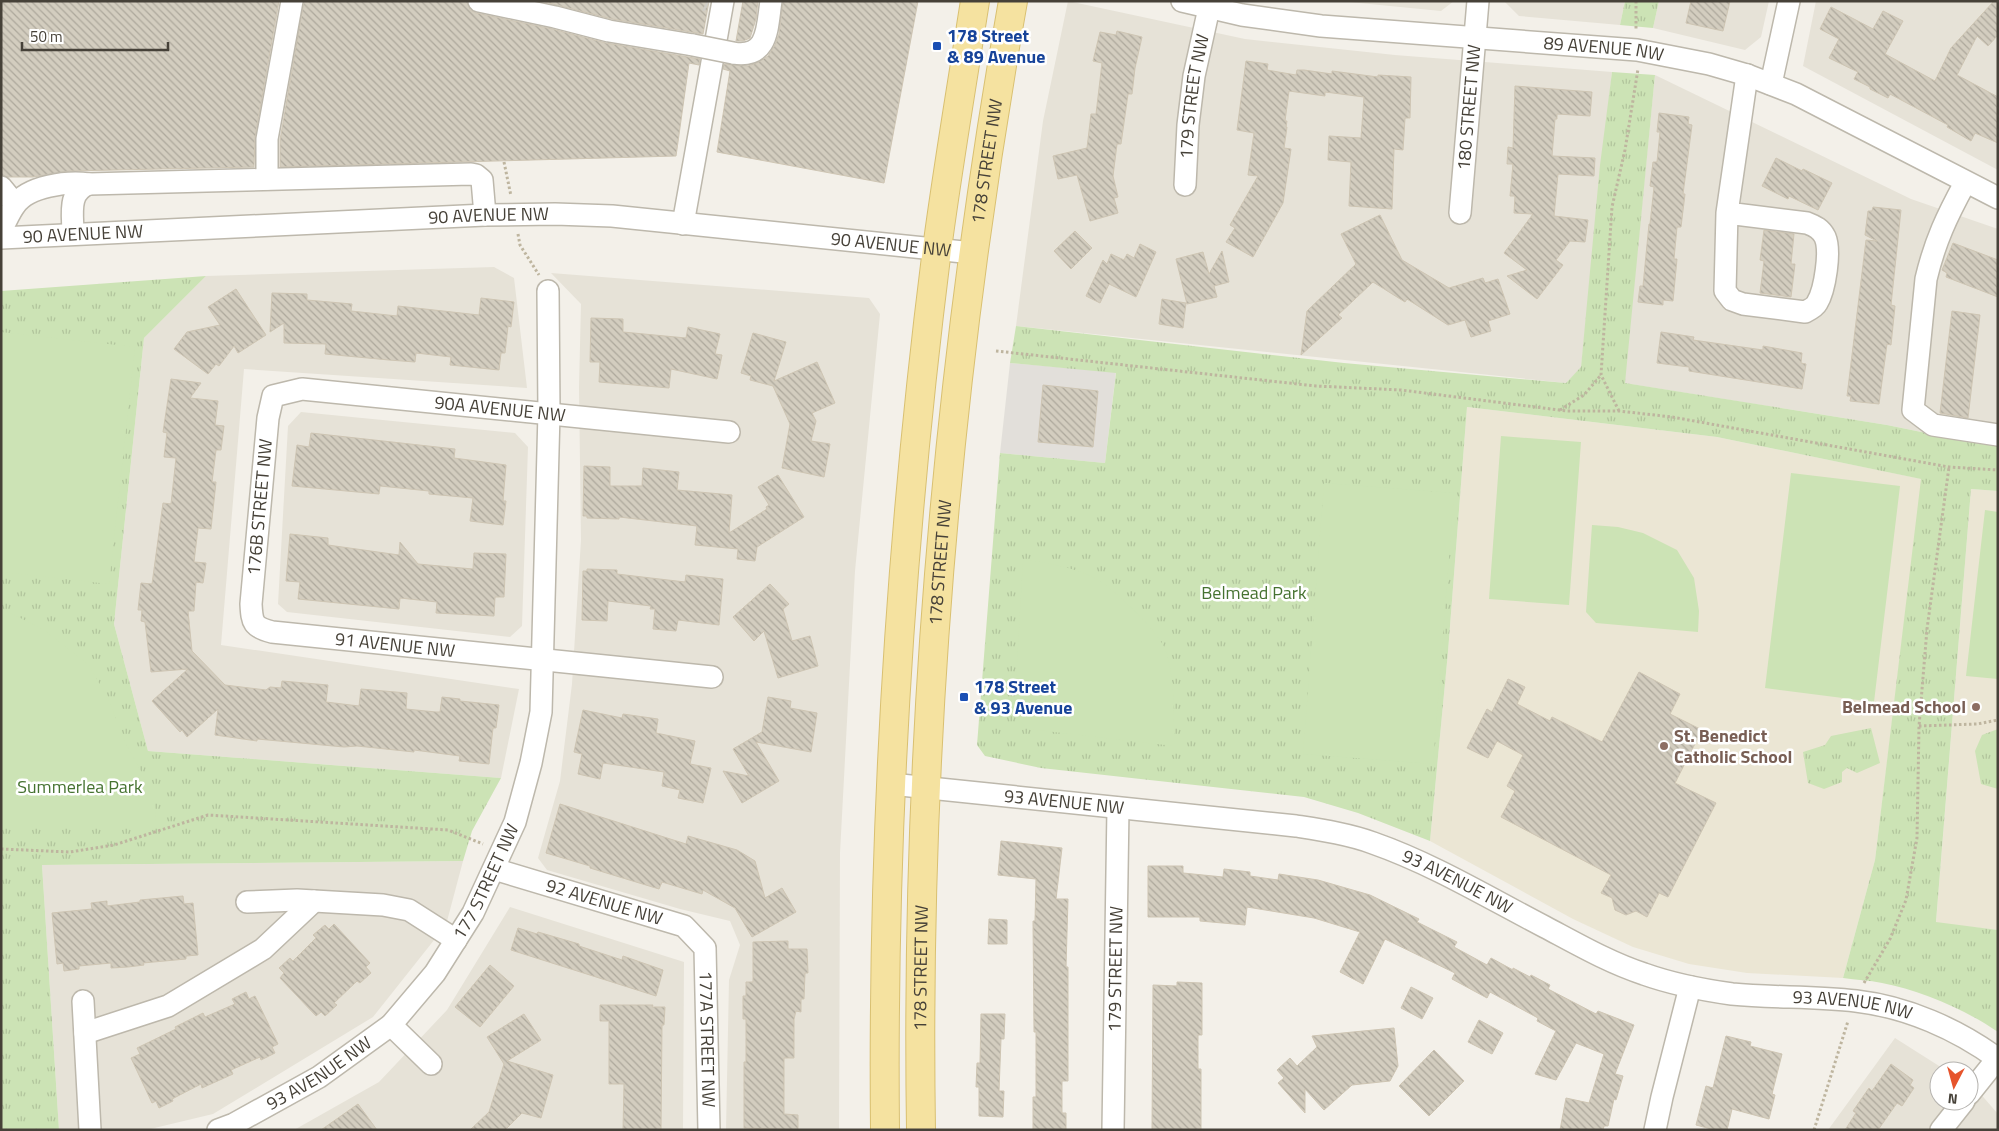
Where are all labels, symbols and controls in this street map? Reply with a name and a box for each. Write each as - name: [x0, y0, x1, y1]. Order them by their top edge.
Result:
- scale bar: [22, 20, 169, 52]
- place label: 178 Street & 89 Avenue: [947, 22, 1045, 70]
- text: 50 m: [30, 25, 63, 48]
- street label: 89 AVENUE NW: [1543, 29, 1666, 68]
- street label: 179 STREET NW: [1172, 31, 1216, 160]
- marker: 178 Street & 89 Avenue: [931, 40, 943, 52]
- street label: 180 STREET NW: [1450, 43, 1487, 171]
- street label: 178 STREET NW: [964, 97, 1009, 226]
- street label: 90 AVENUE NW: [428, 200, 549, 231]
- street label: 90 AVENUE NW: [22, 217, 144, 250]
- street label: 90 AVENUE NW: [830, 225, 952, 264]
- street label: 90A AVENUE NW: [433, 388, 567, 428]
- street label: 176B STREET NW: [240, 438, 279, 577]
- street label: 178 STREET NW: [921, 498, 959, 626]
- park label: Belmead Park: [1201, 579, 1307, 606]
- street label: 91 AVENUE NW: [334, 625, 456, 664]
- place label: 178 Street & 93 Avenue: [974, 673, 1072, 721]
- marker: 178 Street & 93 Avenue: [958, 691, 970, 703]
- place label: Belmead School: [1842, 693, 1966, 720]
- marker: Belmead School: [1970, 701, 1982, 713]
- place label: St. Benedict Catholic School: [1674, 722, 1792, 770]
- marker: St. Benedict Catholic School: [1658, 740, 1670, 752]
- park label: Summerlea Park: [17, 773, 143, 800]
- street label: 93 AVENUE NW: [1003, 782, 1126, 821]
- street label: 177 STREET NW: [446, 819, 525, 945]
- street label: 93 AVENUE NW: [1398, 842, 1518, 921]
- street label: 92 AVENUE NW: [543, 871, 666, 932]
- street label: 178 STREET NW: [906, 905, 935, 1031]
- street label: 179 STREET NW: [1101, 906, 1129, 1032]
- street label: 177A STREET NW: [693, 971, 723, 1108]
- street label: 93 AVENUE NW: [1792, 983, 1916, 1026]
- street label: 93 AVENUE NW: [261, 1029, 377, 1117]
- north arrow: [1929, 1061, 1979, 1111]
- text: N: [1947, 1088, 1959, 1110]

